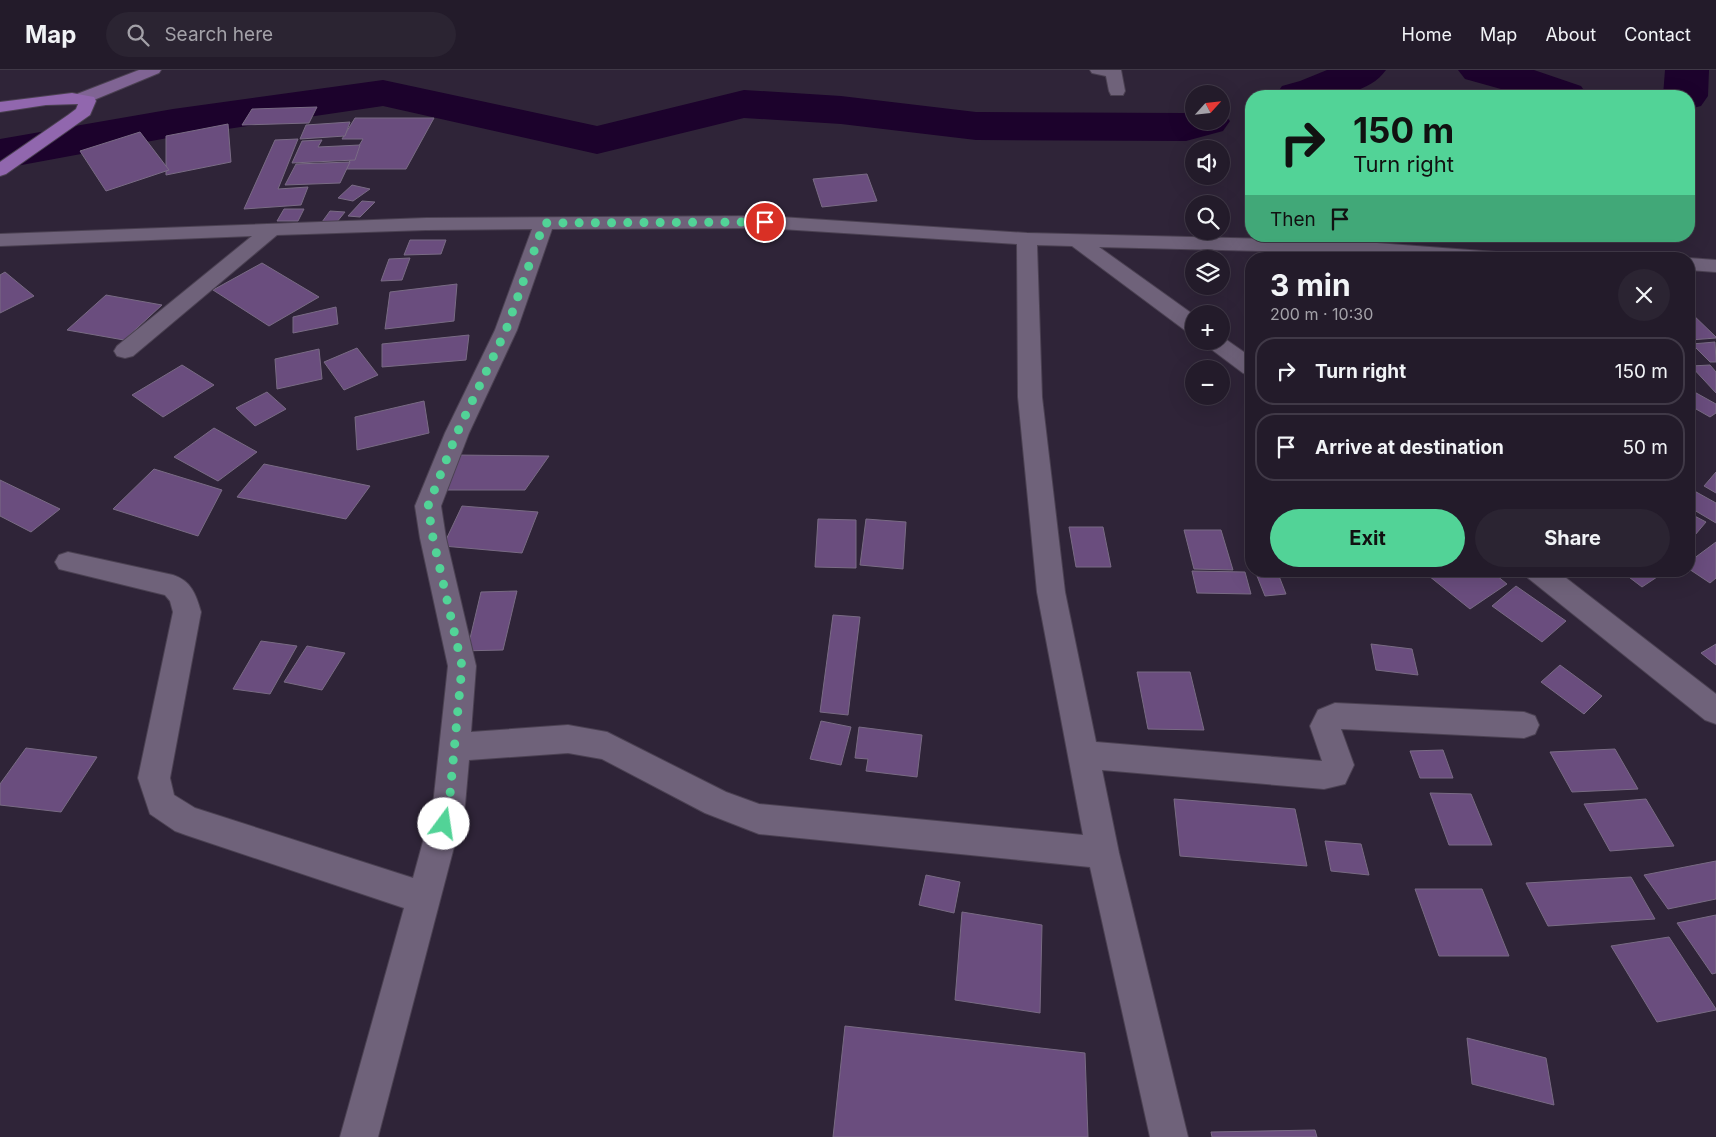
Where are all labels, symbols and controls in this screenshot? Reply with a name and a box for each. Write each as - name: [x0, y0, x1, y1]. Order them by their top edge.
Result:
- search box: [106, 12, 456, 57]
- text: Map: [25, 20, 76, 49]
- icon: search: [124, 21, 152, 49]
- text: Search here: [164, 23, 273, 46]
- text: Home: [1402, 24, 1452, 45]
- text: Map: [1480, 24, 1517, 45]
- text: About: [1545, 24, 1596, 45]
- text: Contact: [1624, 24, 1691, 45]
- north arrow: [1185, 85, 1230, 130]
- map controls: [1185, 85, 1230, 405]
- text: 150 m: [1353, 109, 1454, 151]
- icon: right: [1270, 110, 1335, 175]
- button: sound: [1185, 140, 1230, 185]
- text: Turn right: [1353, 151, 1454, 177]
- button: search: [1185, 195, 1230, 240]
- pin: [744, 201, 786, 243]
- icon: arrive: [1326, 205, 1354, 233]
- icon: arrive: [751, 208, 779, 236]
- text: Then: [1270, 208, 1316, 231]
- button: layers: [1185, 250, 1230, 295]
- text: 3 min: [1270, 267, 1351, 303]
- button: close: [1618, 269, 1670, 321]
- text: 200 m · 10:30: [1270, 304, 1373, 324]
- button: +: [1185, 305, 1230, 350]
- icon: right: [1272, 357, 1300, 385]
- button: −: [1185, 360, 1230, 405]
- text: Turn right: [1315, 360, 1406, 383]
- text: 150 m: [1615, 360, 1668, 383]
- icon: arrive: [1272, 433, 1300, 461]
- text: Arrive at destination: [1315, 436, 1504, 459]
- text: 50 m: [1622, 436, 1668, 459]
- button: Exit: [1270, 509, 1465, 567]
- button: Share: [1475, 509, 1670, 567]
- position arrow: [417, 797, 469, 849]

